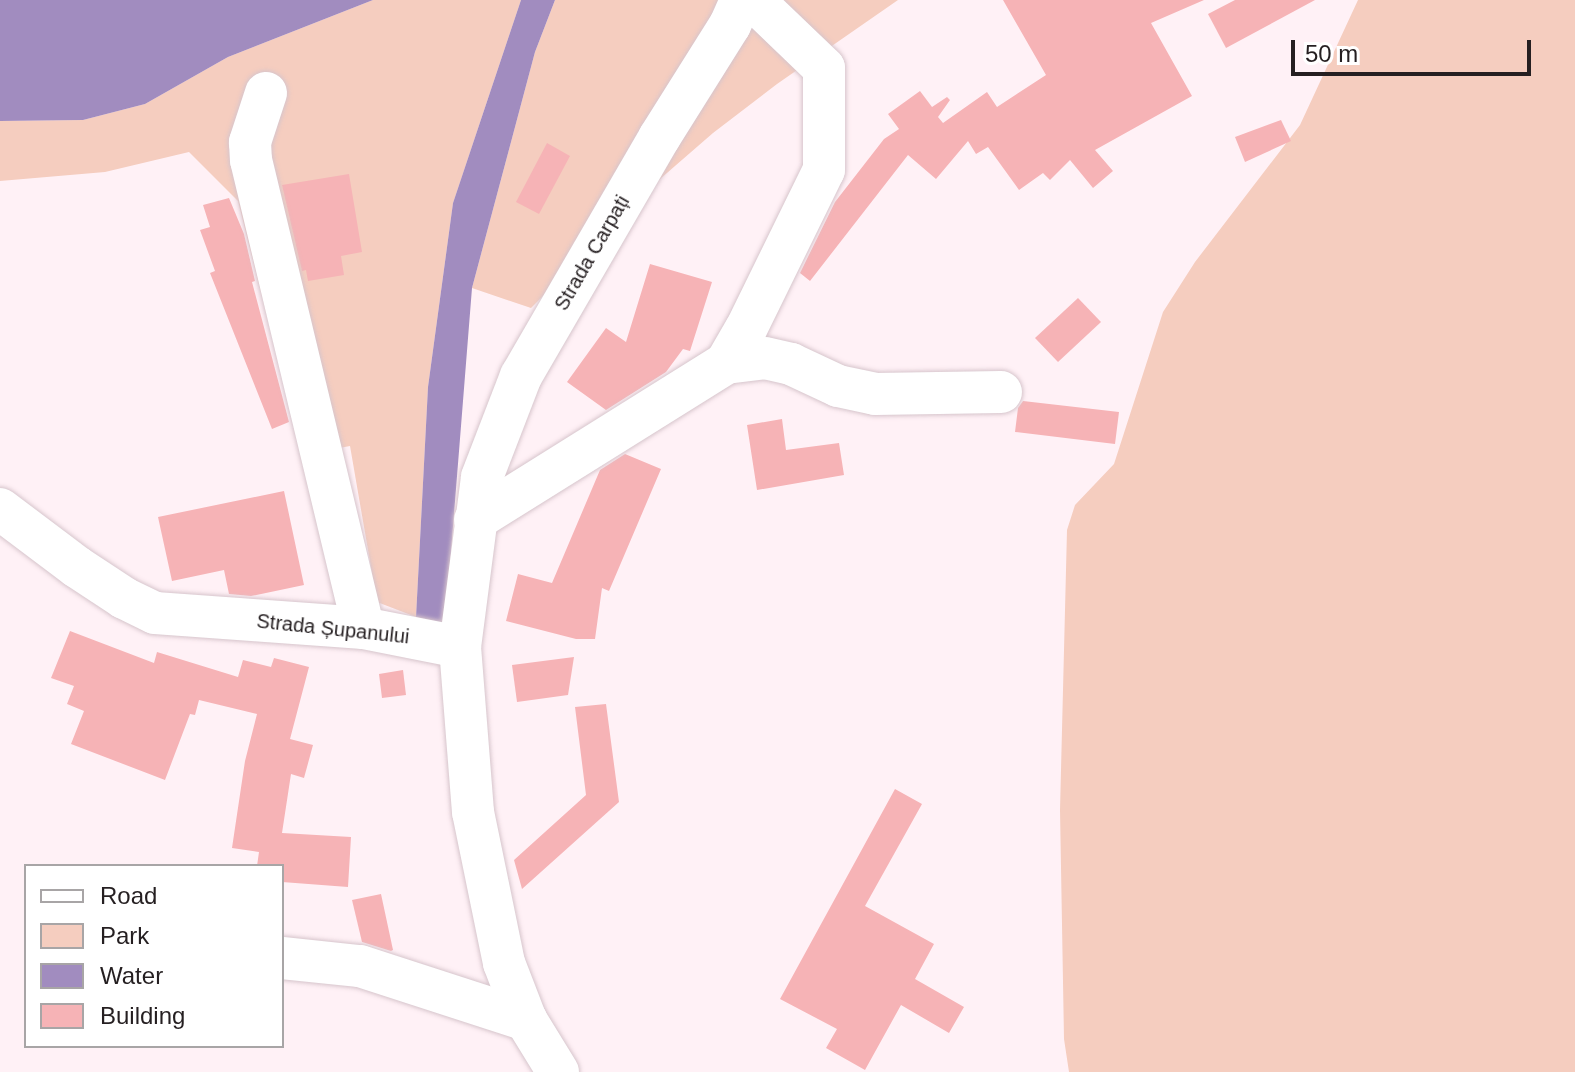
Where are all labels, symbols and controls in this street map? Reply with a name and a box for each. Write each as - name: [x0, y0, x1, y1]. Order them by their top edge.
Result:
- scale bar: [1295, 24, 1535, 74]
- text: 50 m: [1305, 40, 1358, 67]
- street label: Strada Carpați: [549, 191, 635, 315]
- street label: Strada Șupanului: [255, 609, 411, 649]
- legend: [24, 864, 284, 1048]
- text: Road: [100, 882, 157, 909]
- text: Park: [100, 922, 149, 949]
- text: Water: [100, 962, 163, 989]
- text: Building: [100, 1002, 185, 1029]

